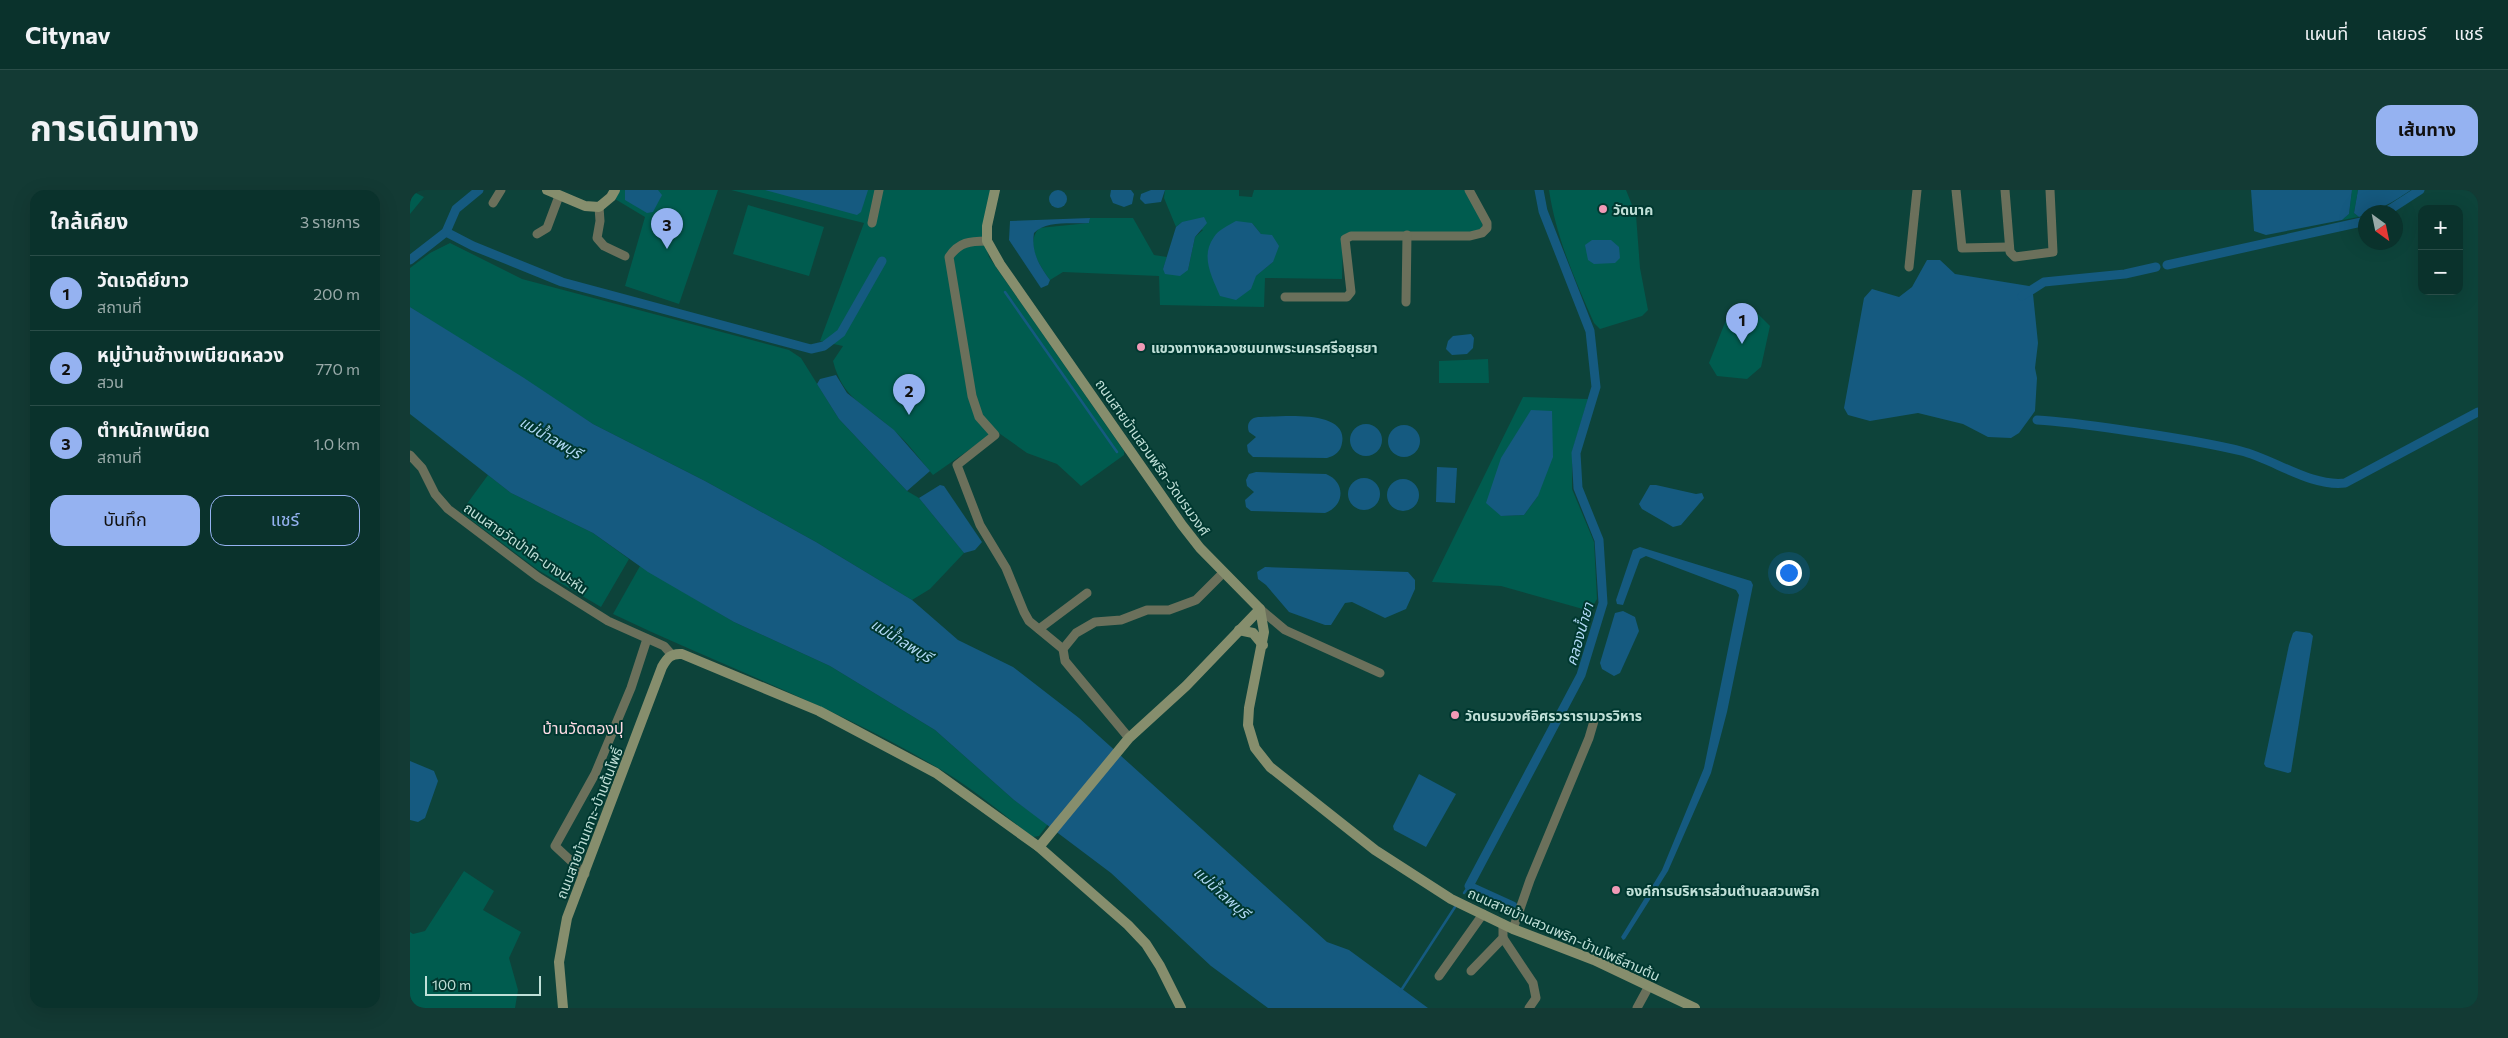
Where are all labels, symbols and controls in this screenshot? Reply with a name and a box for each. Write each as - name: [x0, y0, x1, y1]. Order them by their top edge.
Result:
- text: Citynav: [25, 20, 111, 49]
- text: แผนที่: [2304, 22, 2348, 44]
- text: เลเยอร์: [2376, 22, 2426, 44]
- text: แชร์: [2454, 22, 2483, 44]
- text: การเดินทาง: [30, 105, 199, 148]
- button: เส้นทาง: [2376, 105, 2478, 156]
- place label: วัดนาค: [1613, 201, 1653, 218]
- marker: วัดนาค: [1597, 203, 1609, 215]
- north arrow: [2358, 205, 2403, 250]
- map controls: [2418, 205, 2463, 295]
- button: +: [2418, 205, 2463, 250]
- text: ใกล้เคียง: [50, 208, 128, 233]
- pin: 3: [651, 208, 683, 249]
- text: 3 รายการ: [300, 212, 360, 231]
- button: −: [2418, 250, 2463, 295]
- text: วัดเจดีย์ขาว: [97, 268, 189, 291]
- text: 1: [62, 284, 70, 303]
- text: 200 m: [313, 284, 360, 303]
- text: สถานที่: [97, 297, 142, 316]
- pin: 1: [1726, 303, 1758, 344]
- place label: แขวงทางหลวงชนบทพระนครศรีอยุธยา: [1151, 339, 1378, 357]
- marker: แขวงทางหลวงชนบทพระนครศรีอยุธยา: [1135, 341, 1147, 353]
- text: หมู่บ้านช้างเพนียดหลวง: [97, 343, 284, 366]
- text: 2: [61, 359, 71, 378]
- text: 770 m: [316, 359, 360, 378]
- text: สวน: [97, 372, 124, 391]
- pin: 2: [893, 374, 925, 415]
- street label: ถนนสายบ้านสวนพริก-วัดบรมวงศ์: [1092, 375, 1214, 539]
- water label: แม่น้ำลพบุรี: [516, 411, 588, 464]
- text: ตำหนักเพนียด: [97, 418, 210, 441]
- text: 3: [61, 434, 71, 453]
- text: 1.0 km: [314, 434, 360, 453]
- text: สถานที่: [97, 447, 142, 466]
- button: บันทึก: [50, 495, 200, 546]
- button: แชร์: [210, 495, 360, 546]
- street label: ถนนสายวัดป่าโค-บางปะหัน: [461, 499, 591, 597]
- your location: [1776, 560, 1802, 586]
- water label: คลองน้ำยา: [1560, 599, 1597, 668]
- water label: แม่น้ำลพบุรี: [868, 613, 939, 668]
- place label: วัดบรมวงศ์อิศรวรารามวรวิหาร: [1465, 707, 1642, 724]
- marker: วัดบรมวงศ์อิศรวรารามวรวิหาร: [1449, 709, 1461, 721]
- district label: บ้านวัดตองปุ: [542, 718, 624, 738]
- street label: ถนนสายบ้านเกาะ-บ้านต้นโพธิ์: [552, 745, 626, 901]
- water label: แม่น้ำลพบุรี: [1190, 862, 1256, 924]
- place label: องค์การบริหารส่วนตำบลสวนพริก: [1626, 882, 1820, 899]
- street label: ถนนสายบ้านสวนพริก-บ้านโพธิ์สามต้น: [1465, 884, 1663, 984]
- marker: องค์การบริหารส่วนตำบลสวนพริก: [1610, 884, 1622, 896]
- scale bar: [425, 973, 541, 996]
- text: 100 m: [432, 976, 471, 993]

